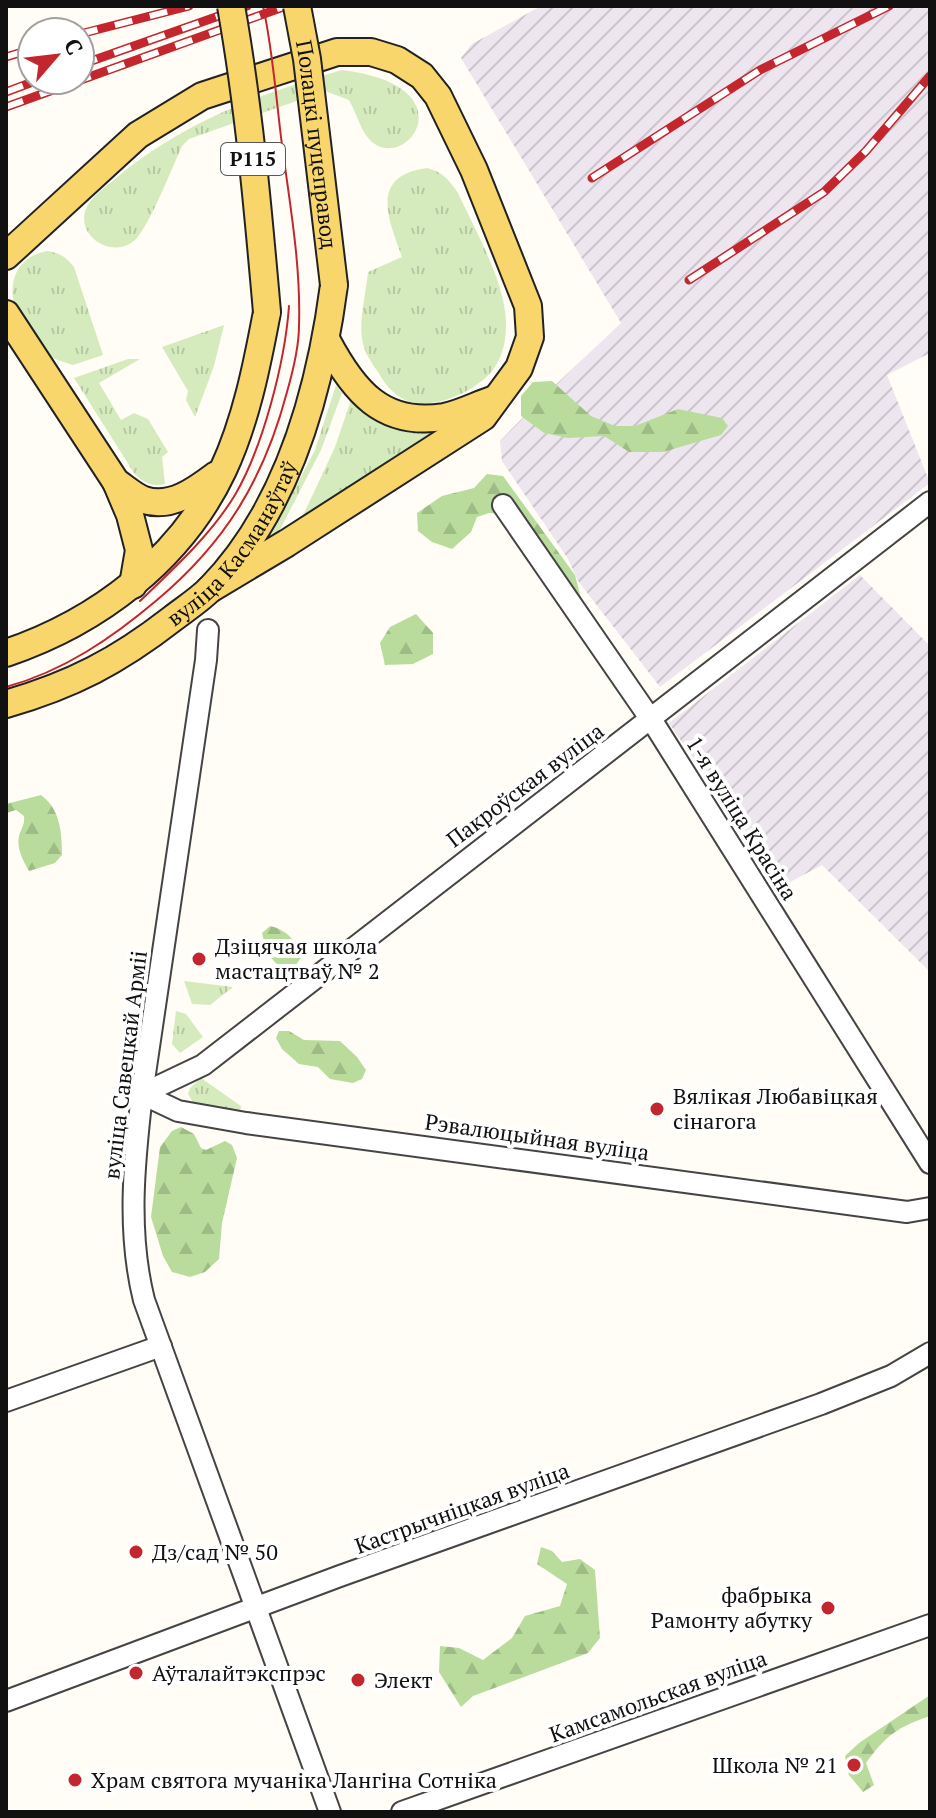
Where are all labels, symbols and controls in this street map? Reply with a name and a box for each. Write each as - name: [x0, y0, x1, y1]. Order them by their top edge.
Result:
- north arrow: [16, 16, 96, 96]
- text: С: [58, 33, 90, 60]
- street label: Полацкі пуцеправод: [290, 38, 345, 250]
- road number: Р115: [221, 143, 285, 175]
- street label: вуліца Касманаўтаў: [160, 455, 303, 632]
- street label: Пакроўская вуліца: [440, 716, 609, 853]
- street label: 1-я вуліца Красіна: [680, 730, 805, 905]
- place label: Дзіцячая школа мастацтваў № 2: [215, 931, 380, 985]
- street label: вуліца Савецкай Арміі: [96, 949, 153, 1181]
- marker: Дзіцячая школа мастацтваў № 2: [190, 950, 208, 968]
- place label: Вялікая Любавіцкая сінагога: [673, 1081, 878, 1135]
- marker: Вялікая Любавіцкая сінагога: [648, 1100, 666, 1118]
- street label: Рэвалюцыйная вуліца: [423, 1106, 651, 1167]
- street label: Кастрычніцкая вуліца: [351, 1455, 573, 1560]
- place label: Дз/сад № 50: [152, 1537, 278, 1566]
- marker: Дз/сад № 50: [127, 1543, 145, 1561]
- place label: фабрыка Рамонту абутку: [651, 1580, 813, 1634]
- marker: фабрыка Рамонту абутку: [819, 1599, 837, 1617]
- street label: Камсамольская вуліца: [545, 1643, 770, 1748]
- place label: Аўталайтэкспрэс: [152, 1658, 326, 1687]
- marker: Аўталайтэкспрэс: [127, 1664, 145, 1682]
- place label: Элект: [374, 1665, 433, 1694]
- marker: Элект: [349, 1671, 367, 1689]
- place label: Школа № 21: [712, 1750, 838, 1779]
- marker: Школа № 21: [845, 1756, 863, 1774]
- place label: Храм святога мучаніка Лангіна Сотніка: [91, 1765, 497, 1794]
- marker: Храм святога мучаніка Лангіна Сотніка: [66, 1771, 84, 1789]

